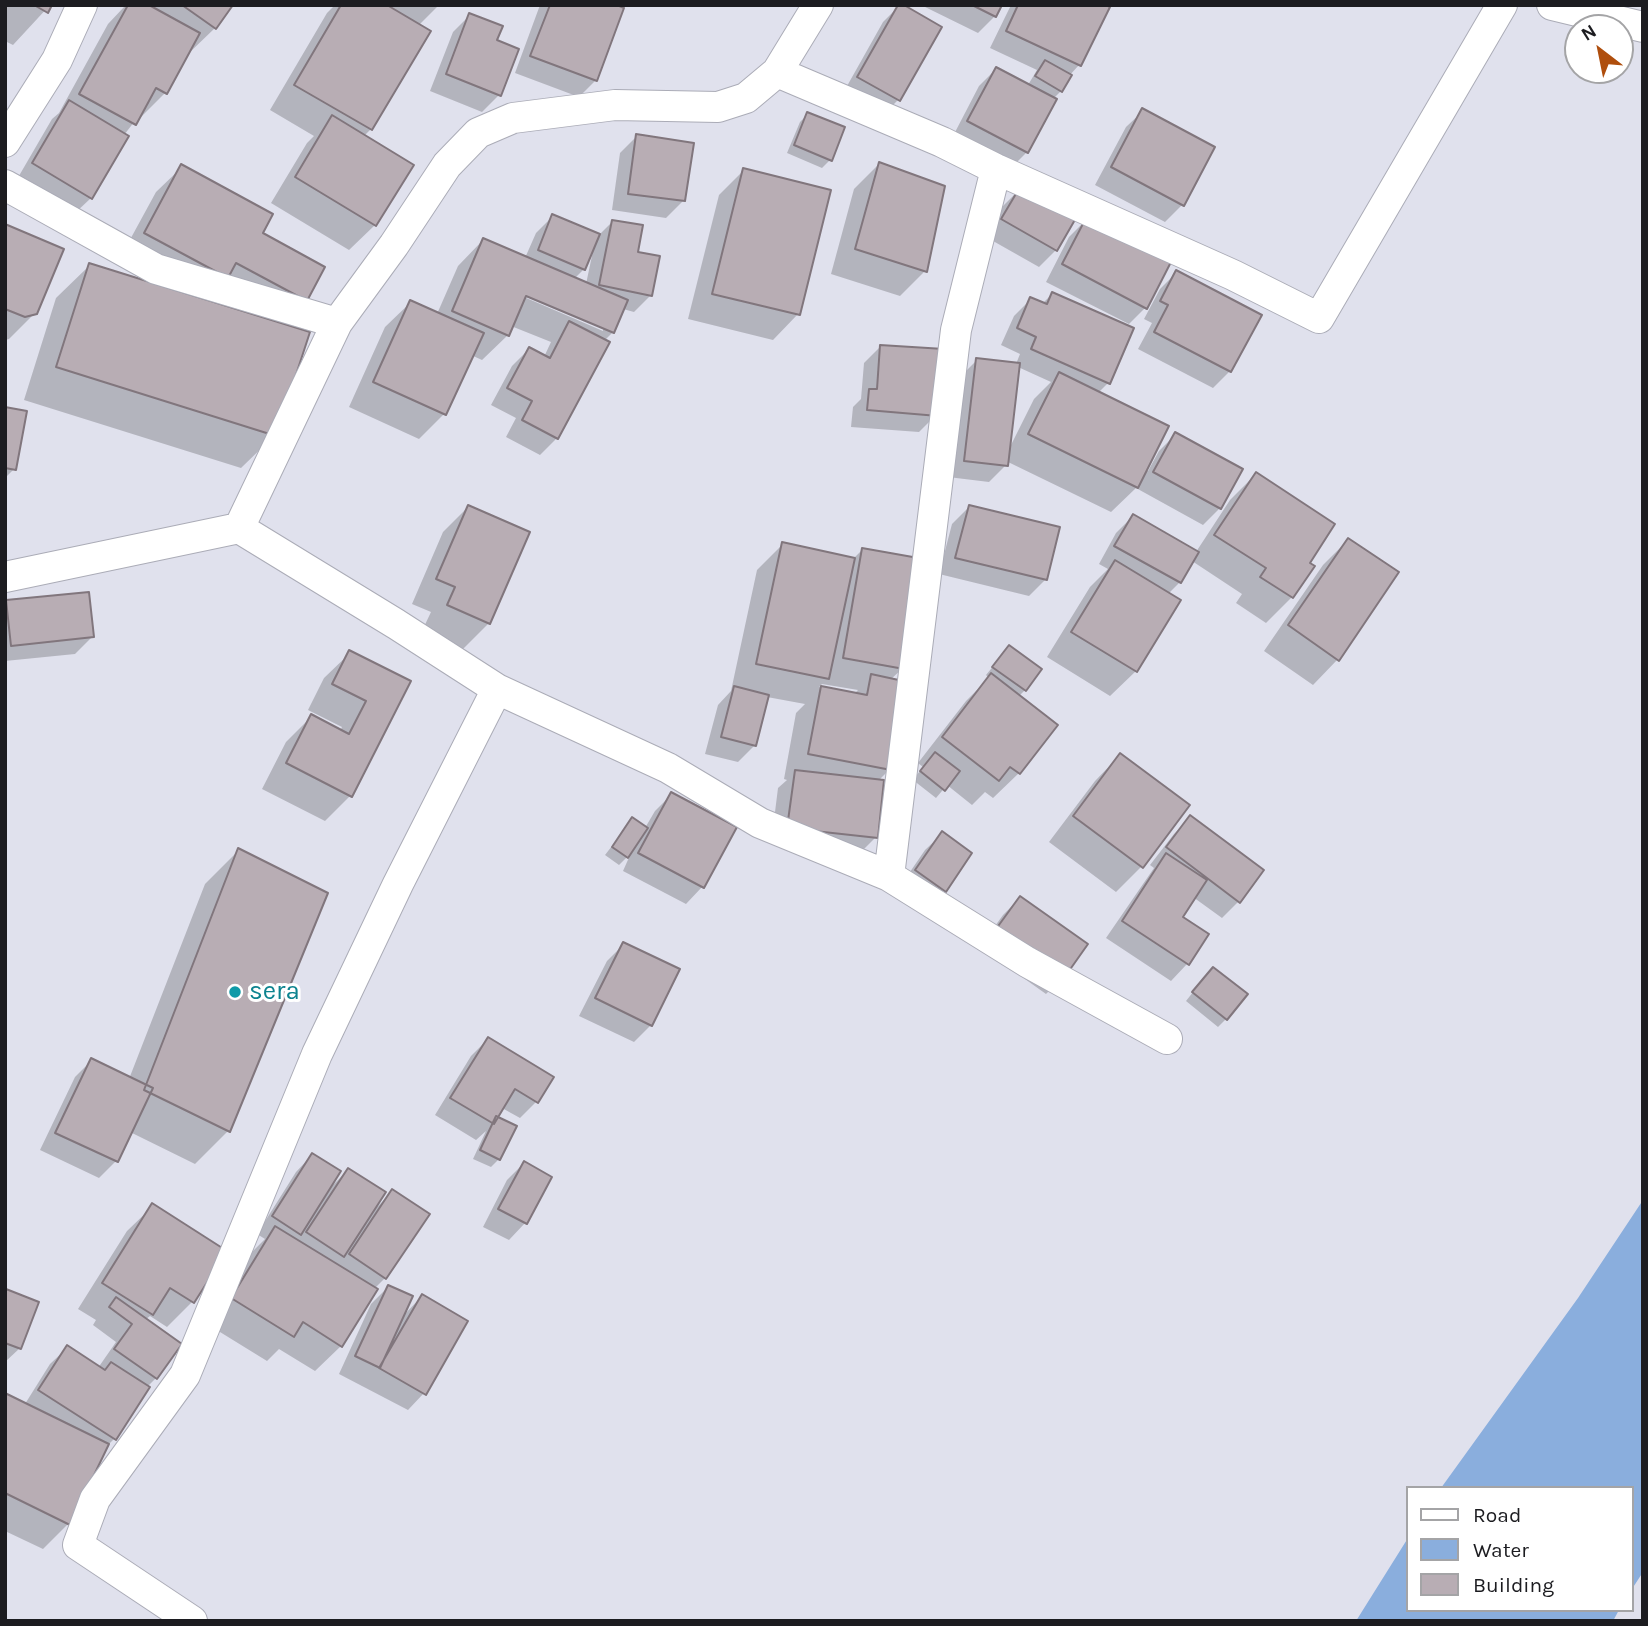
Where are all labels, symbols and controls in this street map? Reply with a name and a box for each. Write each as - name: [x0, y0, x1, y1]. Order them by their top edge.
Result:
- north arrow: [1564, 14, 1634, 84]
- text: N: [1577, 20, 1601, 46]
- place label: sera: [249, 976, 300, 1008]
- marker: sera: [227, 984, 243, 1000]
- legend: [1406, 1486, 1634, 1612]
- text: Road: [1473, 1503, 1521, 1527]
- text: Water: [1473, 1538, 1529, 1562]
- text: Building: [1473, 1573, 1554, 1597]

